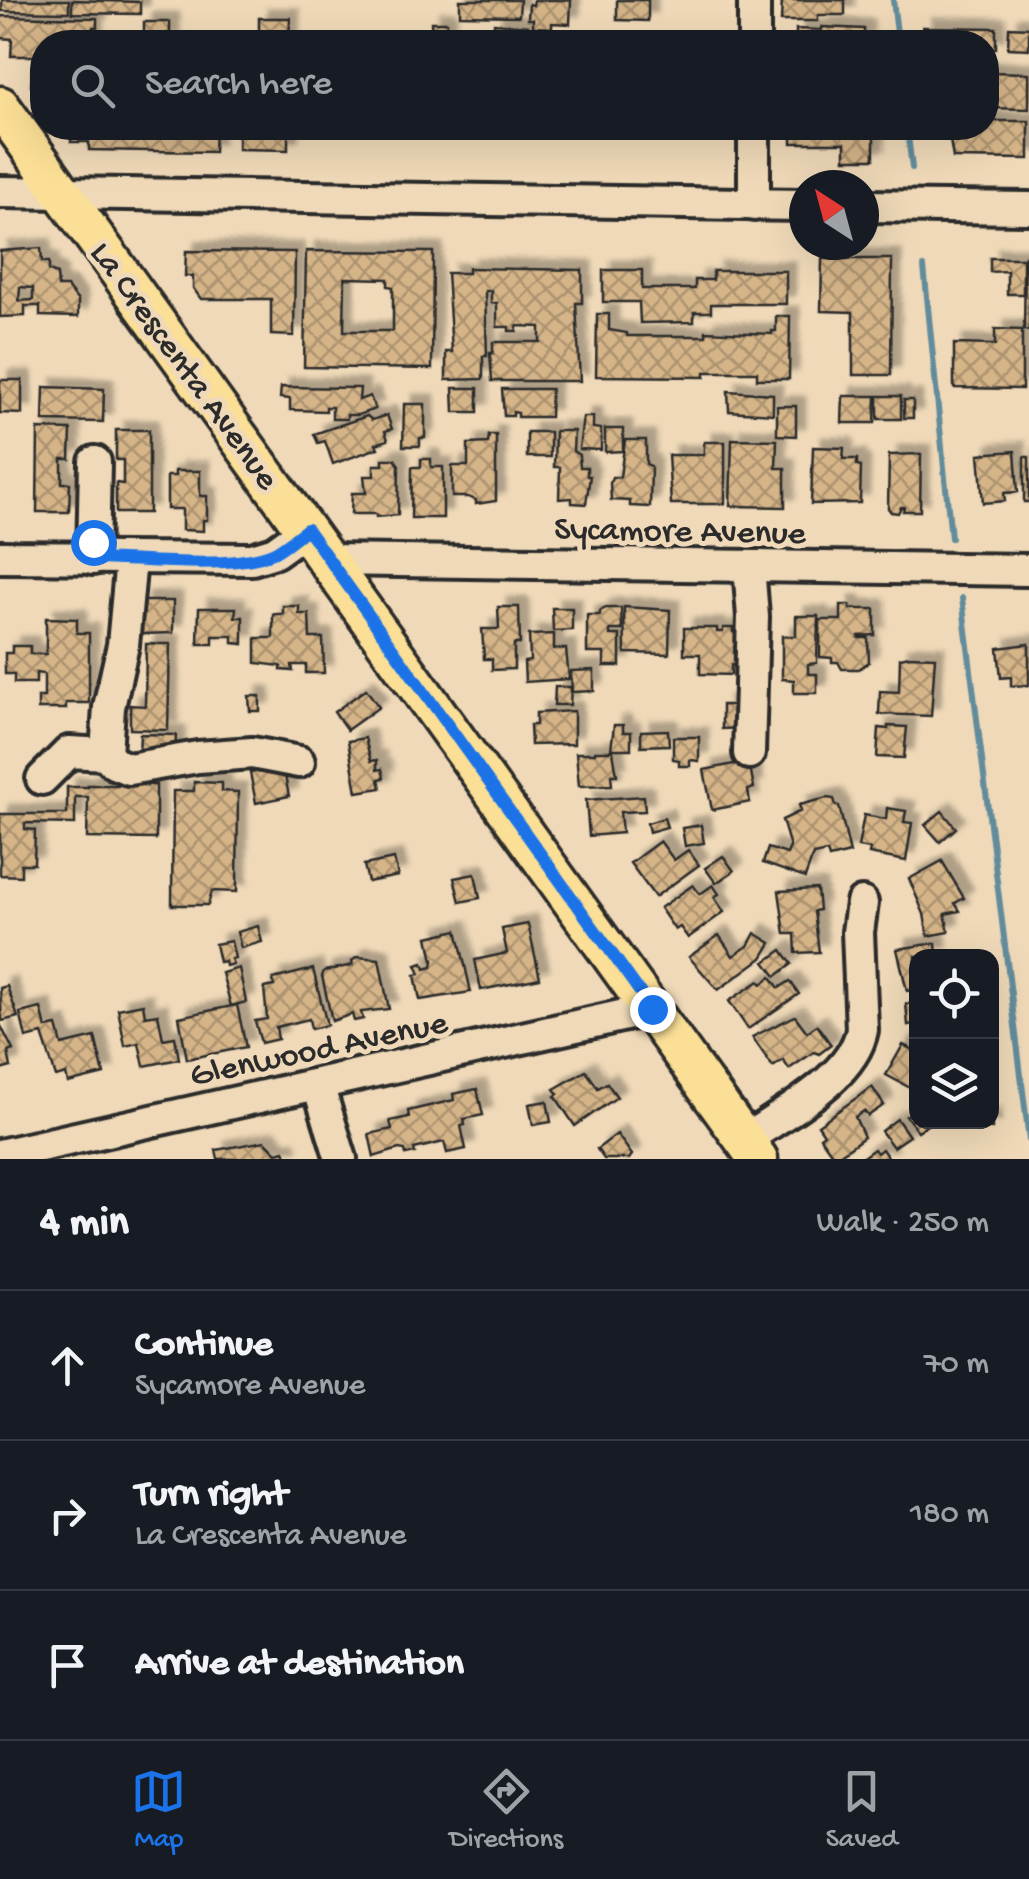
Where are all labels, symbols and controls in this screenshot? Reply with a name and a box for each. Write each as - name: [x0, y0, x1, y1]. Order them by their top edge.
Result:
- search box: [30, 30, 999, 140]
- icon: search: [65, 58, 120, 113]
- text: Search here: [145, 63, 332, 107]
- north arrow: [789, 170, 879, 260]
- street label: La Crescenta Avenue: [79, 235, 287, 500]
- street label: Sycamore Avenue: [554, 511, 807, 556]
- route start: [71, 520, 117, 566]
- map controls: [909, 949, 999, 1129]
- button: locate: [909, 949, 999, 1039]
- route end: [630, 987, 676, 1033]
- street label: Glenwood Avenue: [187, 1004, 452, 1099]
- button: layers: [909, 1039, 999, 1129]
- text: 4 min: [40, 1200, 129, 1249]
- text: Walk · 250 m: [817, 1205, 989, 1243]
- text: Continue: [135, 1324, 273, 1368]
- icon: ahead: [40, 1338, 95, 1393]
- text: 70 m: [924, 1346, 989, 1384]
- text: Sycamore Avenue: [135, 1368, 365, 1406]
- text: Turn right: [135, 1474, 287, 1518]
- icon: right: [40, 1488, 95, 1543]
- text: 180 m: [910, 1496, 989, 1534]
- text: La Crescenta Avenue: [135, 1518, 406, 1556]
- icon: arrive: [40, 1638, 95, 1693]
- text: Arrive at destination: [135, 1643, 464, 1687]
- tab: Map: [131, 1764, 186, 1857]
- tab: Directions: [449, 1764, 563, 1857]
- tab: Saved: [826, 1764, 898, 1857]

